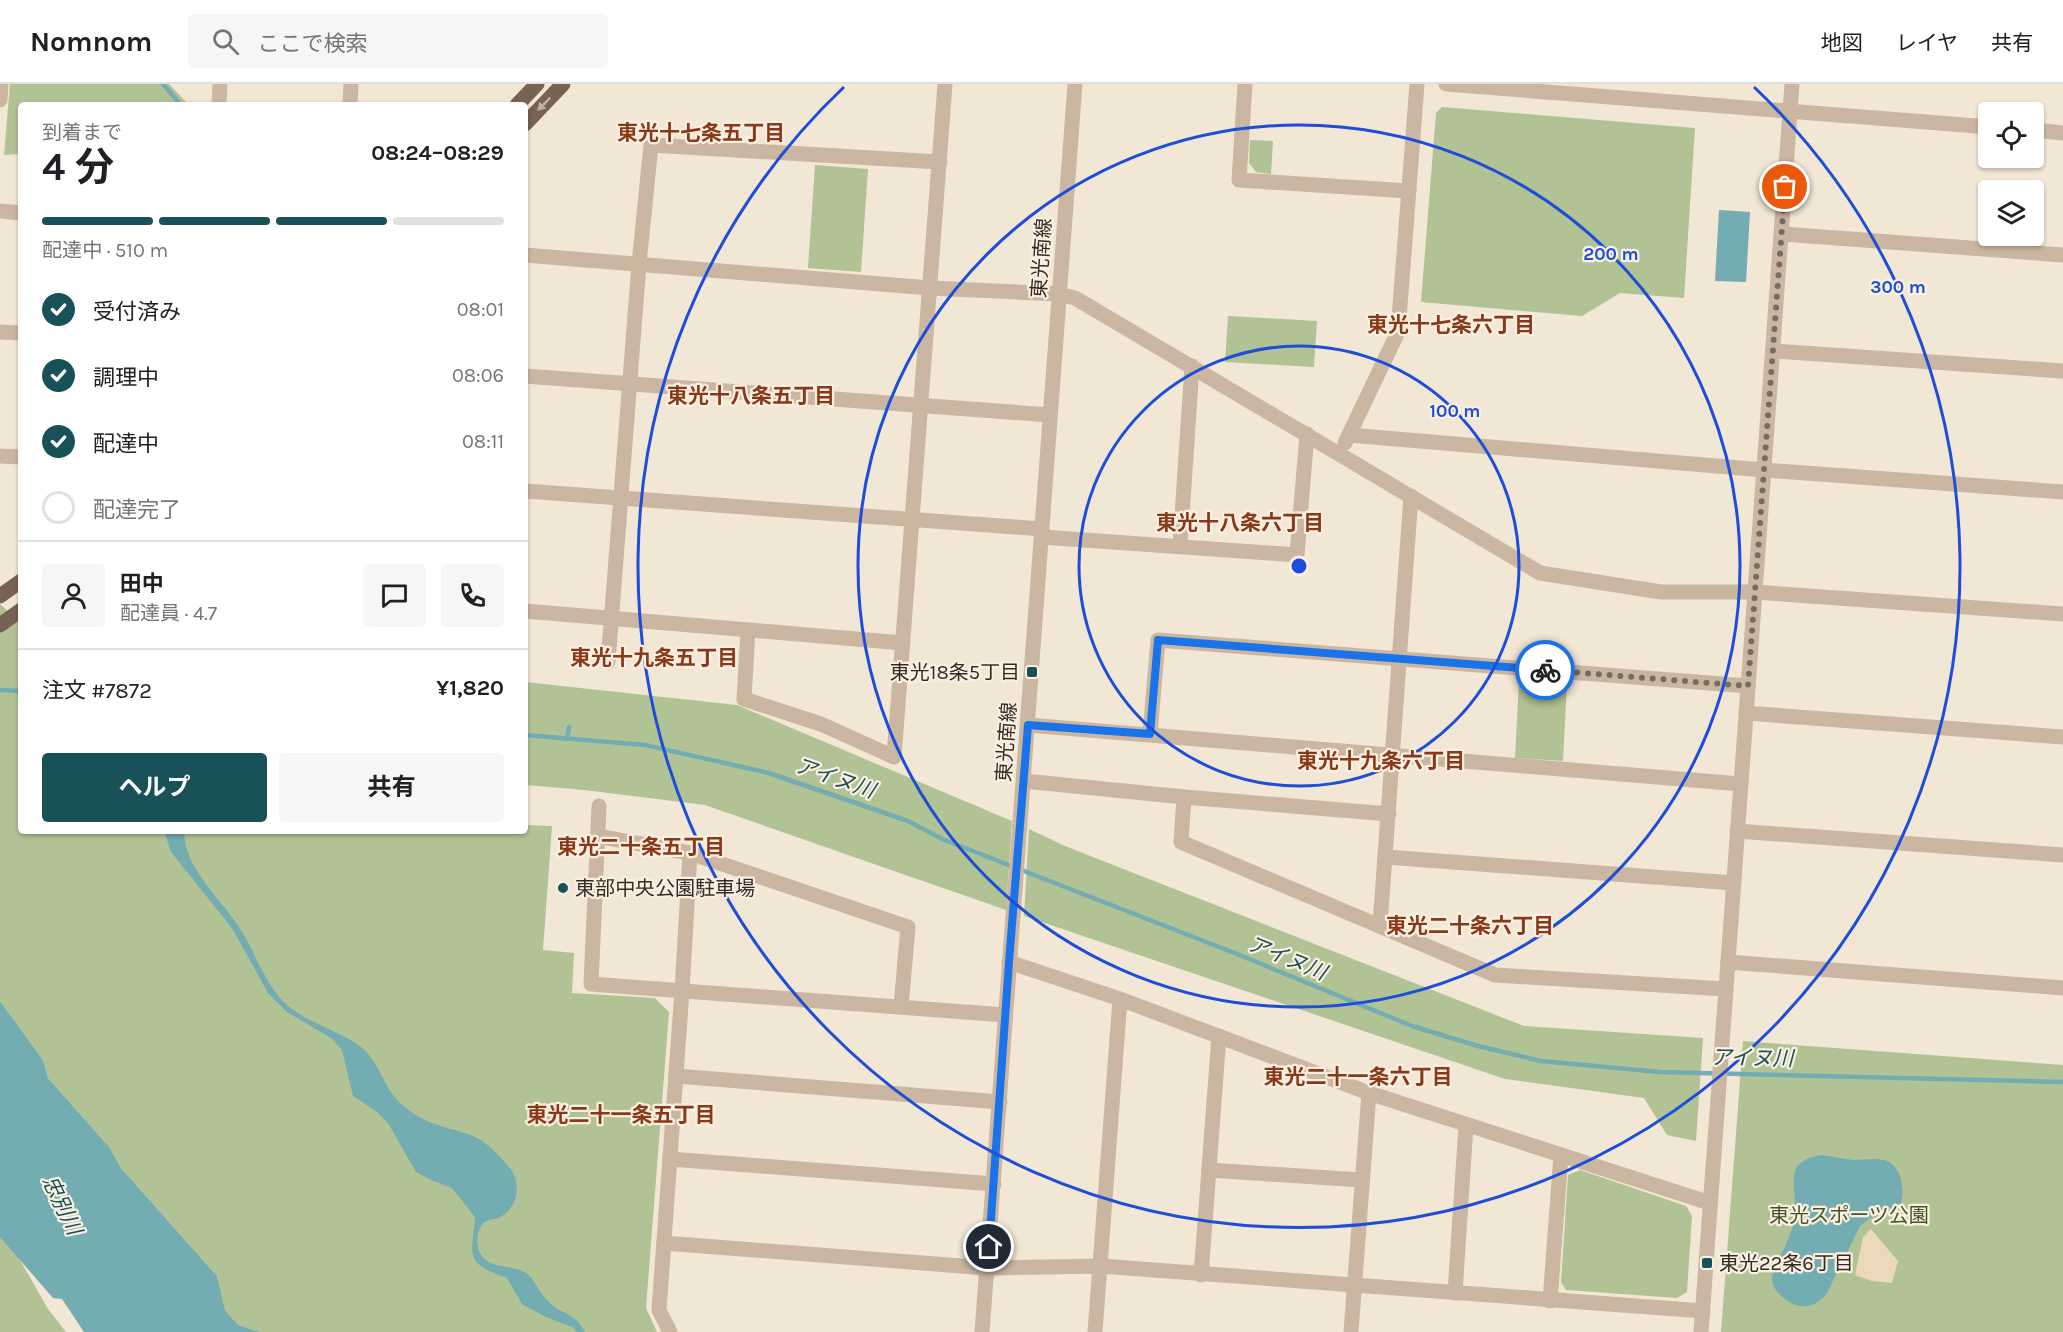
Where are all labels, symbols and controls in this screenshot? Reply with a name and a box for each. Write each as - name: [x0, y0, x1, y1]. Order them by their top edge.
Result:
- search box: [188, 14, 608, 68]
- text: Nomnom: [30, 25, 152, 58]
- icon: search: [209, 25, 242, 58]
- text: ここで検索: [257, 31, 367, 57]
- text: 地図: [1821, 31, 1863, 55]
- text: レイヤ: [1896, 31, 1958, 55]
- text: 共有: [1991, 31, 2033, 55]
- one-way arrow: [537, 96, 551, 111]
- map controls: [1978, 102, 2044, 246]
- button: locate: [1978, 102, 2044, 168]
- text: 到着まで: [42, 121, 122, 144]
- district label: 東光十七条五丁目: [617, 121, 785, 145]
- text: 08:24–08:29: [371, 140, 504, 166]
- text: 4 分: [42, 144, 114, 190]
- pin: [1759, 161, 1810, 212]
- icon: bag: [1768, 170, 1801, 203]
- button: layers: [1978, 180, 2044, 246]
- street label: 東光南線: [1027, 217, 1056, 299]
- text: 配達中 · 510 m: [42, 239, 168, 262]
- text: 200 m: [1583, 243, 1639, 265]
- text: 300 m: [1870, 276, 1926, 298]
- icon: check: [42, 293, 75, 326]
- text: 08:01: [457, 298, 504, 321]
- text: 受付済み: [93, 299, 181, 325]
- district label: 東光十七条六丁目: [1367, 313, 1535, 337]
- icon: check: [42, 359, 75, 392]
- text: 08:06: [452, 364, 504, 387]
- text: 調理中: [93, 365, 159, 391]
- district label: 東光十八条五丁目: [667, 384, 835, 408]
- text: 100 m: [1430, 400, 1480, 422]
- icon: check: [42, 425, 75, 458]
- text: 08:11: [462, 430, 504, 453]
- text: 配達中: [93, 431, 159, 457]
- text: 配達完了: [93, 497, 181, 523]
- district label: 東光十八条六丁目: [1156, 511, 1324, 535]
- centre of rings: [1289, 556, 1309, 576]
- button: person: [42, 564, 105, 627]
- button: chat: [363, 564, 426, 627]
- button: phone: [441, 564, 504, 627]
- text: 田中: [120, 571, 164, 597]
- text: 配達員 · 4.7: [120, 602, 217, 625]
- courier: [1515, 640, 1575, 700]
- district label: 東光十九条五丁目: [570, 646, 738, 670]
- icon: bike: [1529, 654, 1562, 687]
- place label: 東光18条5丁目: [890, 661, 1020, 684]
- marker: 東光18条5丁目: [1025, 665, 1039, 679]
- text: ¥1,820: [436, 675, 504, 701]
- text: 注文 #7872: [42, 678, 152, 704]
- street label: 東光南線: [992, 701, 1021, 783]
- district label: 東光十九条六丁目: [1297, 749, 1465, 773]
- button: ヘルプ: [42, 753, 267, 822]
- button: 共有: [279, 753, 504, 822]
- water label: アイヌ川: [792, 753, 880, 803]
- district label: 東光二十条五丁目: [557, 835, 725, 859]
- place label: 東部中央公園駐車場: [575, 877, 755, 900]
- marker: 東部中央公園駐車場: [556, 881, 570, 895]
- district label: 東光二十条六丁目: [1386, 914, 1554, 938]
- water label: アイヌ川: [1244, 931, 1332, 985]
- water label: アイヌ川: [1710, 1045, 1796, 1071]
- district label: 東光二十一条六丁目: [1264, 1065, 1453, 1089]
- district label: 東光二十一条五丁目: [527, 1103, 716, 1127]
- water label: 忠別川: [37, 1171, 87, 1240]
- park label: 東光スポーツ公園: [1769, 1204, 1929, 1227]
- pin: [963, 1221, 1014, 1272]
- icon: home: [972, 1230, 1005, 1263]
- place label: 東光22条6丁目: [1719, 1252, 1854, 1275]
- marker: 東光22条6丁目: [1700, 1256, 1714, 1270]

